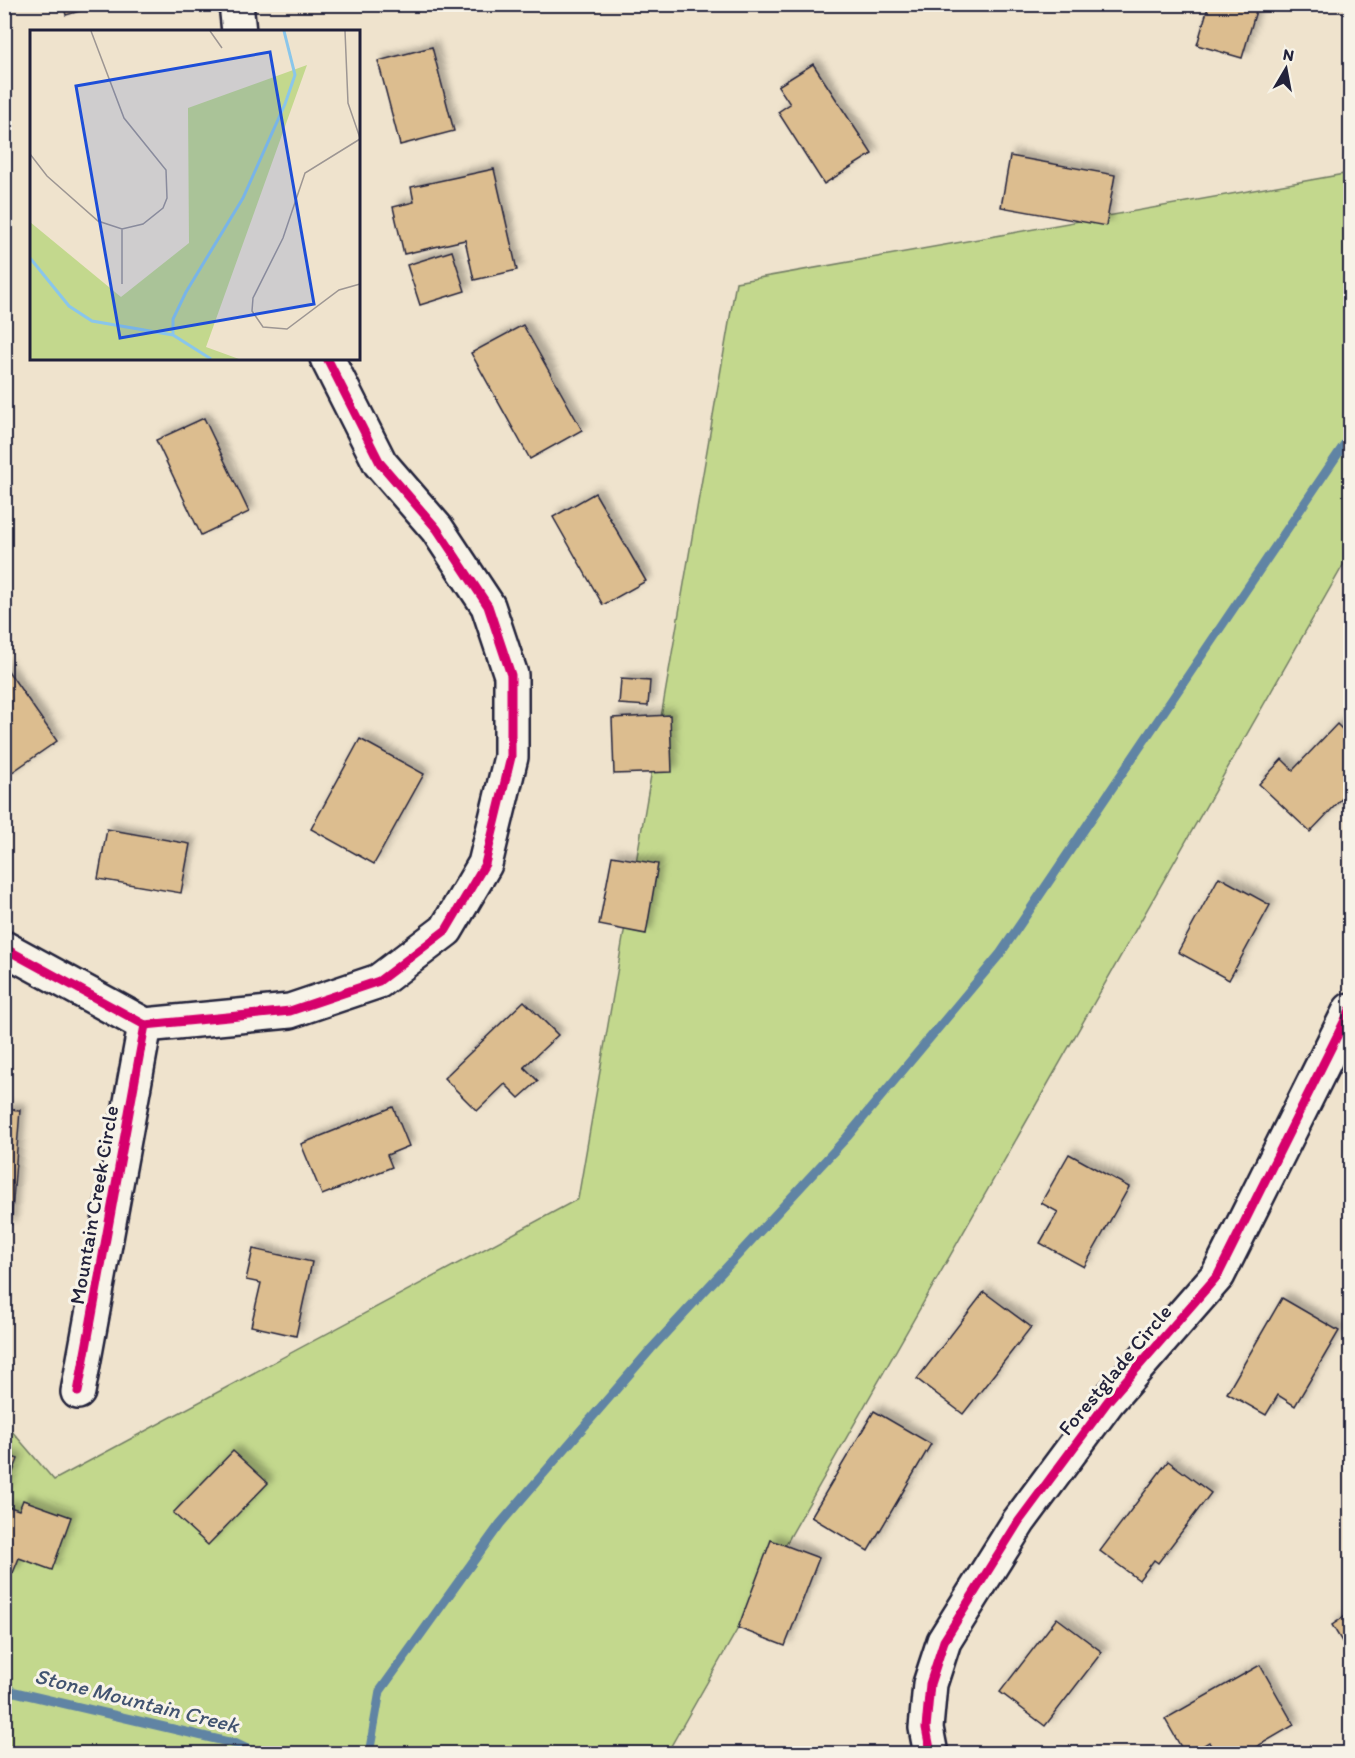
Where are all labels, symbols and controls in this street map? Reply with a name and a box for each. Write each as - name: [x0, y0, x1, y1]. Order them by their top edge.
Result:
- inset map: [30, 30, 360, 360]
- north arrow: [1256, 39, 1316, 99]
- text: N: [1282, 44, 1295, 65]
- street label: Mountain Creek Circle: [64, 1103, 123, 1306]
- street label: Forestglade Circle: [1053, 1299, 1177, 1440]
- water label: Stone Mountain Creek: [32, 1662, 243, 1739]

